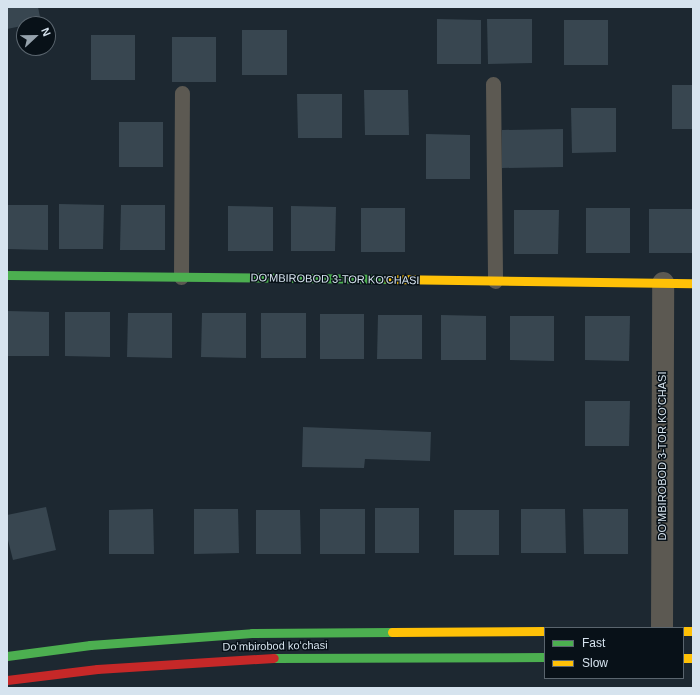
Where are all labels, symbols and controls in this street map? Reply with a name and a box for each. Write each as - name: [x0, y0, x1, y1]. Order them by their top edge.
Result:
- north arrow: [16, 16, 56, 56]
- text: N: [39, 26, 53, 38]
- street label: DO'MBIROBOD 3-TOR KO'CHASI: [250, 271, 420, 287]
- street label: DO'MBIROBOD 3-TOR KO'CHASI: [655, 371, 669, 541]
- legend: [544, 627, 684, 679]
- text: Fast: [582, 636, 605, 650]
- street label: Doʻmbirobod koʻchasi: [222, 638, 328, 654]
- text: Slow: [582, 656, 608, 670]

